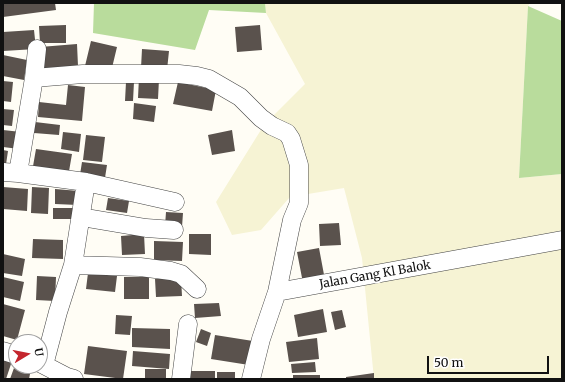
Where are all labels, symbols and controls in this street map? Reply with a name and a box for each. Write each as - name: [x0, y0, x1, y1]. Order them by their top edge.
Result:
- street label: Jalan Gang Kl Balok: [318, 258, 432, 292]
- north arrow: [8, 334, 48, 374]
- text: U: [31, 347, 46, 357]
- scale bar: [429, 348, 551, 374]
- text: 50 m: [434, 355, 463, 370]

